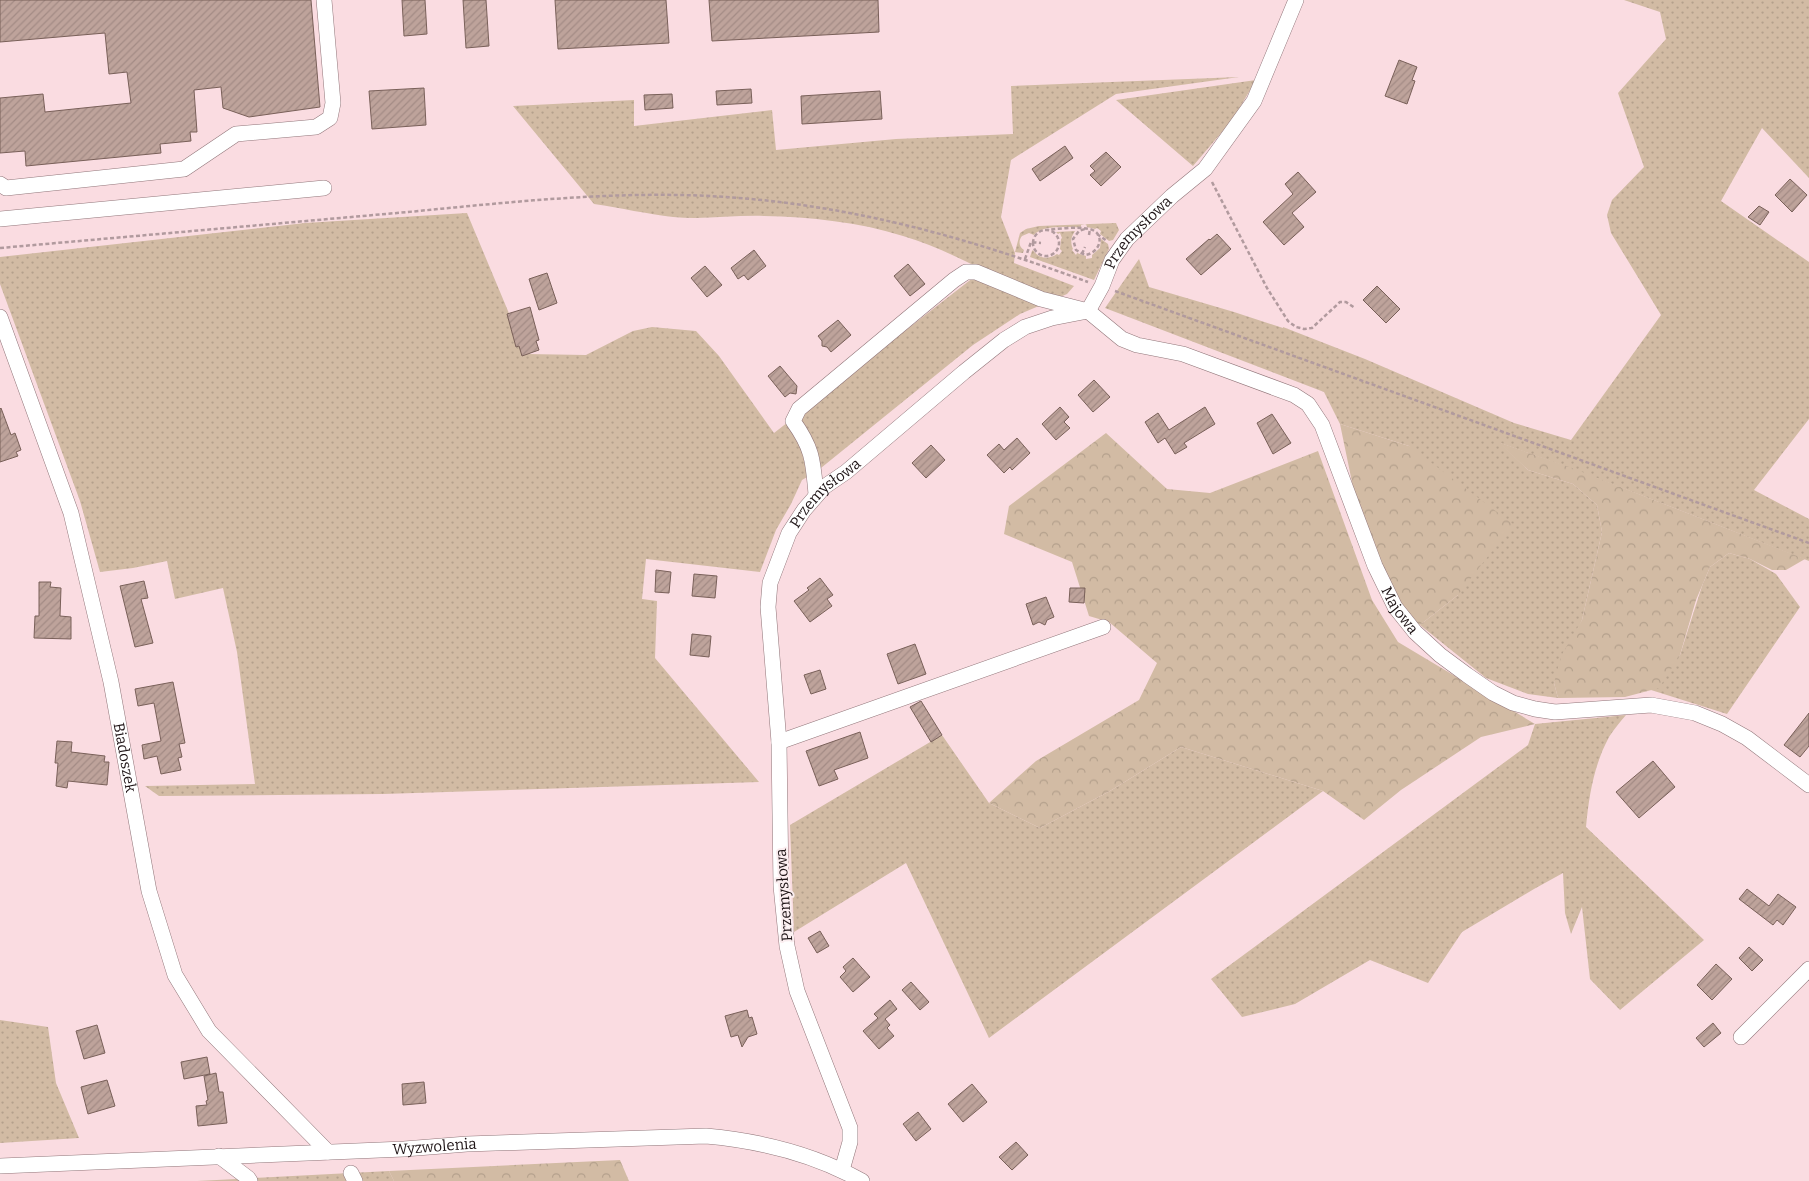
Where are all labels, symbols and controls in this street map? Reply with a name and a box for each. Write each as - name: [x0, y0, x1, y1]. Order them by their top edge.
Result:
- street label: Przemysłowa: [1100, 192, 1175, 271]
- street label: Przemysłowa: [786, 455, 864, 531]
- street label: Majowa: [1377, 584, 1422, 638]
- street label: Biadoszek: [110, 721, 140, 794]
- street label: Przemysłowa: [772, 848, 796, 942]
- street label: Wyzwolenia: [392, 1135, 477, 1158]

